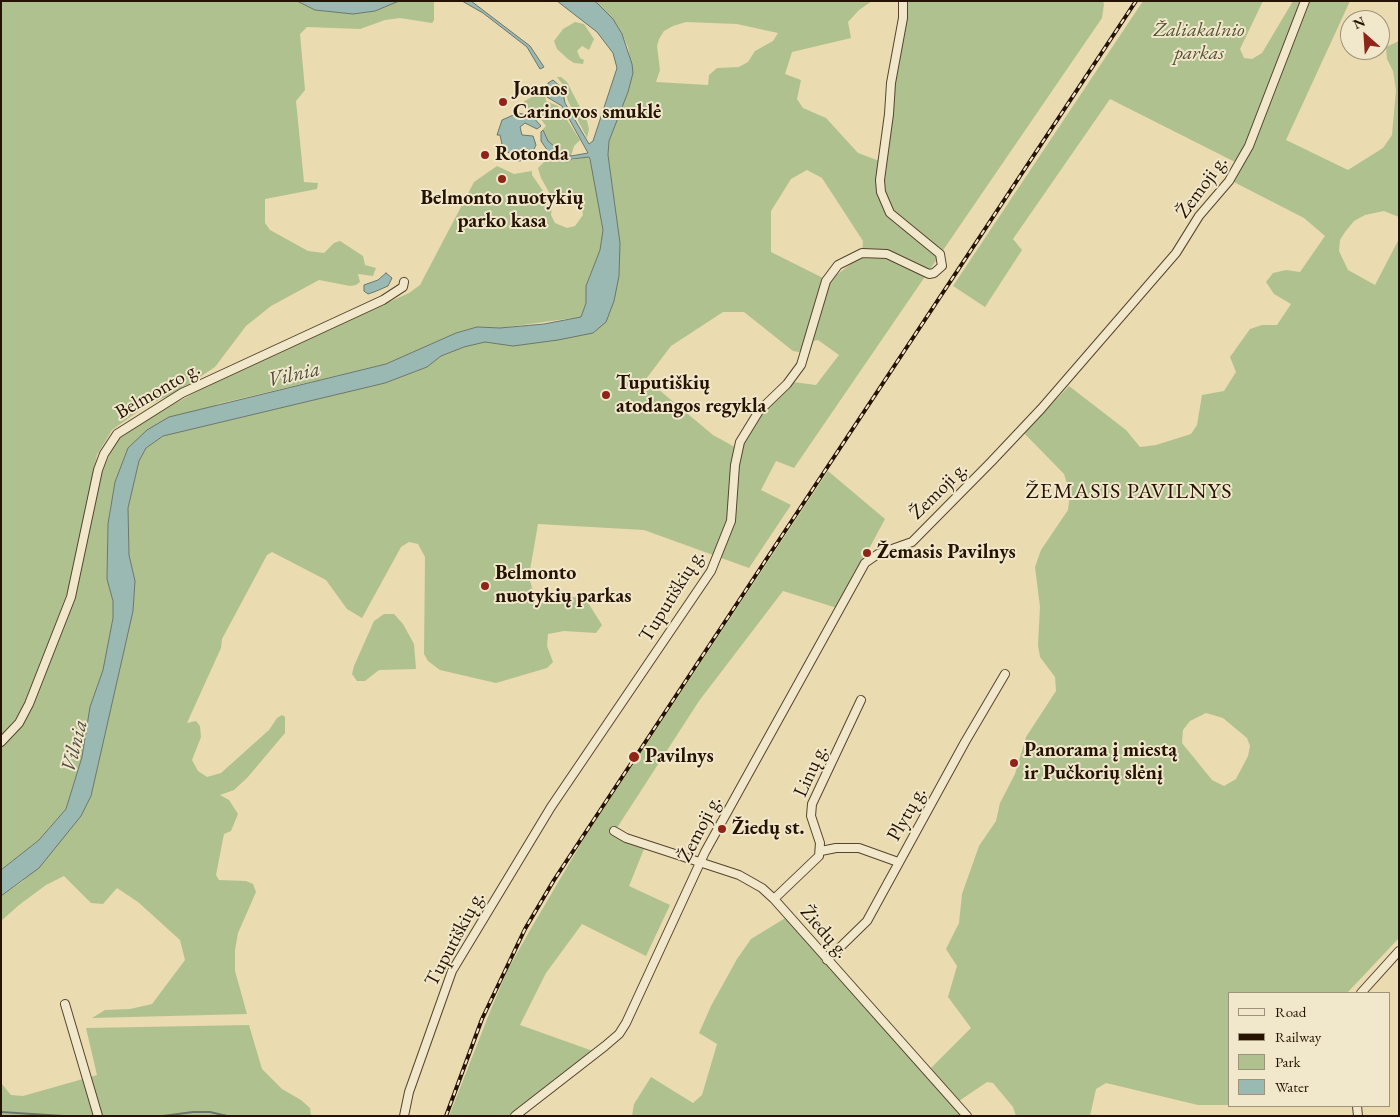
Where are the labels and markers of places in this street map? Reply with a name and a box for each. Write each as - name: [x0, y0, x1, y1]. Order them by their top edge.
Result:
- place label: Joanos Carinovos smuklė: [513, 78, 661, 125]
- marker: Joanos Carinovos smuklė: [497, 96, 509, 108]
- place label: Rotonda: [495, 143, 569, 167]
- marker: Rotonda: [479, 149, 491, 161]
- marker: Belmonto nuotykių parko kasa: [496, 173, 508, 185]
- place label: Belmonto nuotykių parko kasa: [421, 187, 583, 234]
- place label: Tuputiškių atodangos regykla: [616, 372, 766, 419]
- marker: Tuputiškių atodangos regykla: [600, 389, 612, 401]
- place label: Žemasis Pavilnys: [877, 541, 1016, 565]
- marker: Žemasis Pavilnys: [861, 547, 873, 559]
- place label: Belmonto nuotykių parkas: [495, 562, 631, 609]
- marker: Belmonto nuotykių parkas: [479, 580, 491, 592]
- place label: Panorama į miestą ir Pučkorių slėnį: [1024, 739, 1177, 786]
- place label: Pavilnys: [645, 745, 714, 769]
- marker: Pavilnys: [627, 750, 641, 764]
- marker: Panorama į miestą ir Pučkorių slėnį: [1008, 757, 1020, 769]
- place label: Žiedų st.: [732, 817, 804, 841]
- marker: Žiedų st.: [716, 823, 728, 835]

